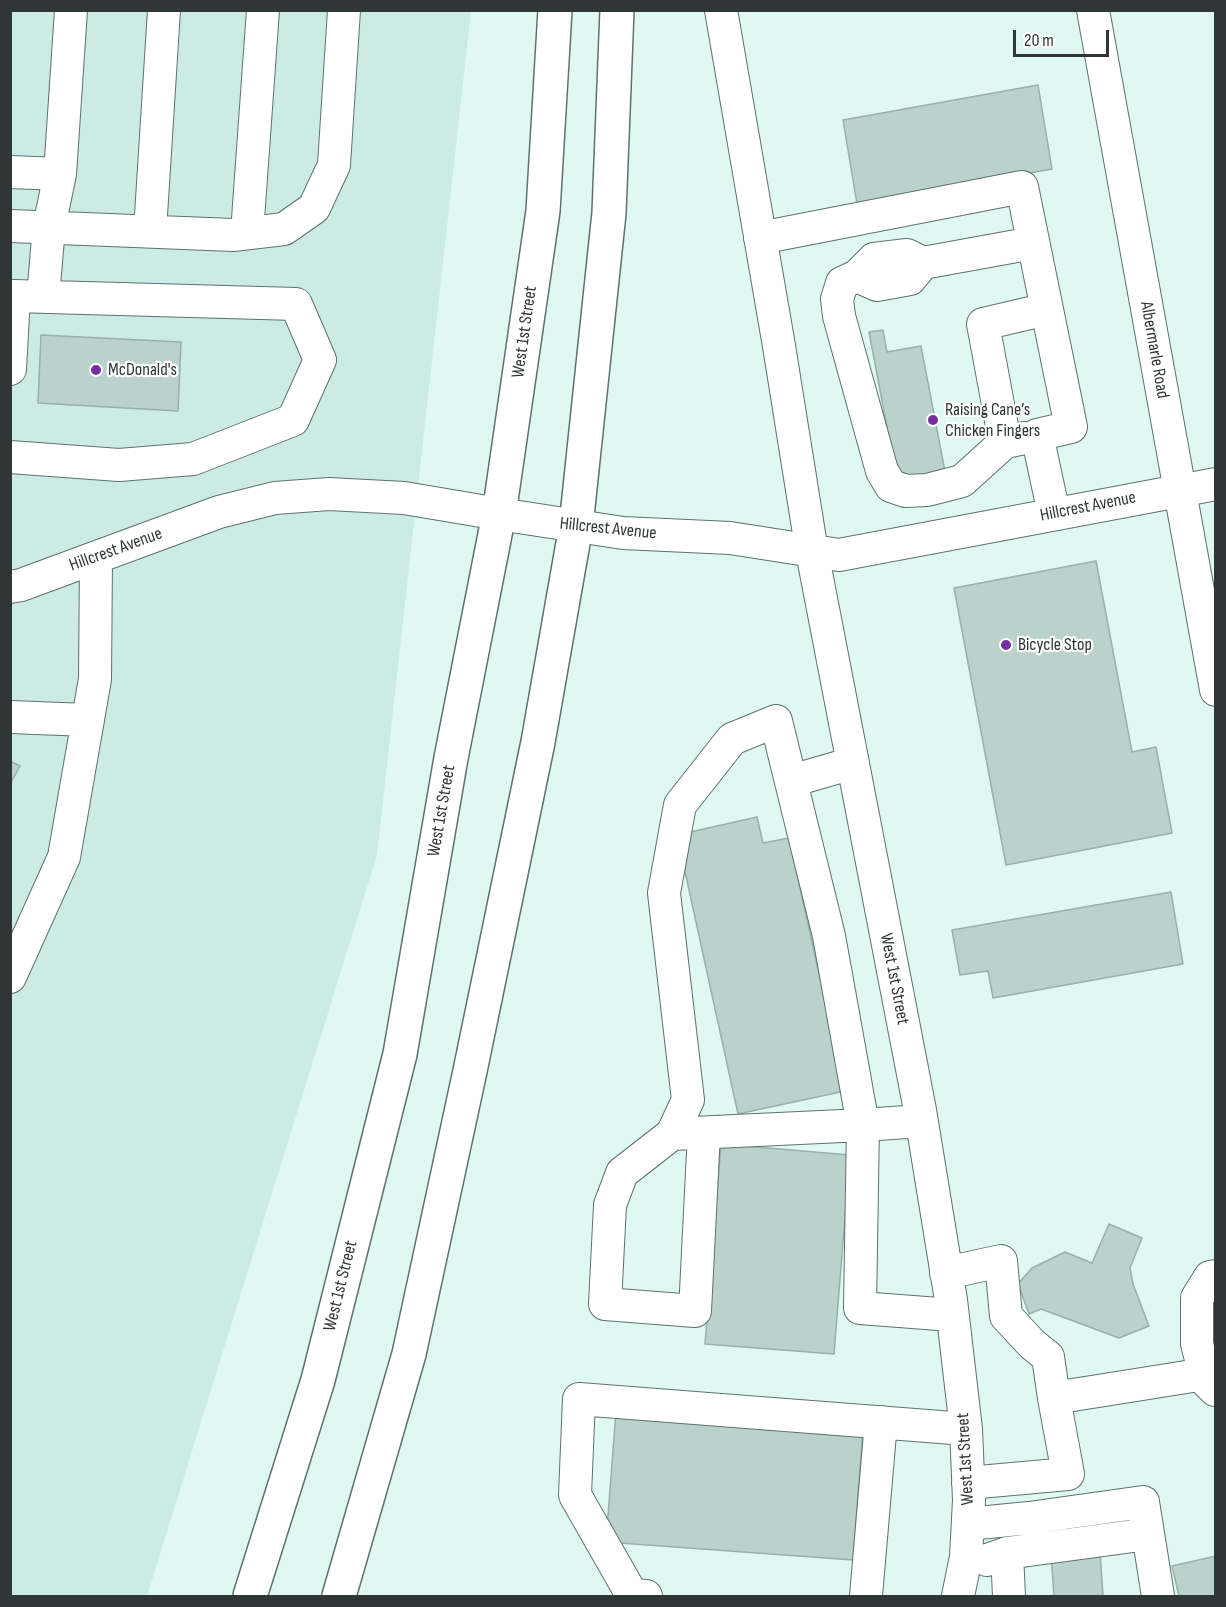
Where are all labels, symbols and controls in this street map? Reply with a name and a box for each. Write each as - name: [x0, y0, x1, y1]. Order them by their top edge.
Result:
- scale bar: [1016, 18, 1112, 56]
- text: 20 m: [1024, 30, 1054, 51]
- street label: West 1st Street: [508, 285, 542, 379]
- street label: Albermarle Road: [1135, 300, 1173, 400]
- place label: McDonald's: [108, 359, 177, 381]
- marker: McDonald's: [89, 363, 103, 377]
- place label: Raising Cane’s Chicken Fingers: [945, 399, 1040, 442]
- marker: Raising Cane’s Chicken Fingers: [926, 413, 940, 427]
- street label: Hillcrest Avenue: [1038, 487, 1138, 527]
- street label: Hillcrest Avenue: [559, 513, 657, 545]
- street label: Hillcrest Avenue: [67, 523, 165, 577]
- place label: Bicycle Stop: [1018, 634, 1092, 656]
- marker: Bicycle Stop: [999, 638, 1013, 652]
- street label: West 1st Street: [423, 764, 461, 858]
- street label: West 1st Street: [875, 932, 913, 1026]
- street label: West 1st Street: [319, 1238, 363, 1334]
- street label: West 1st Street: [953, 1412, 979, 1506]

